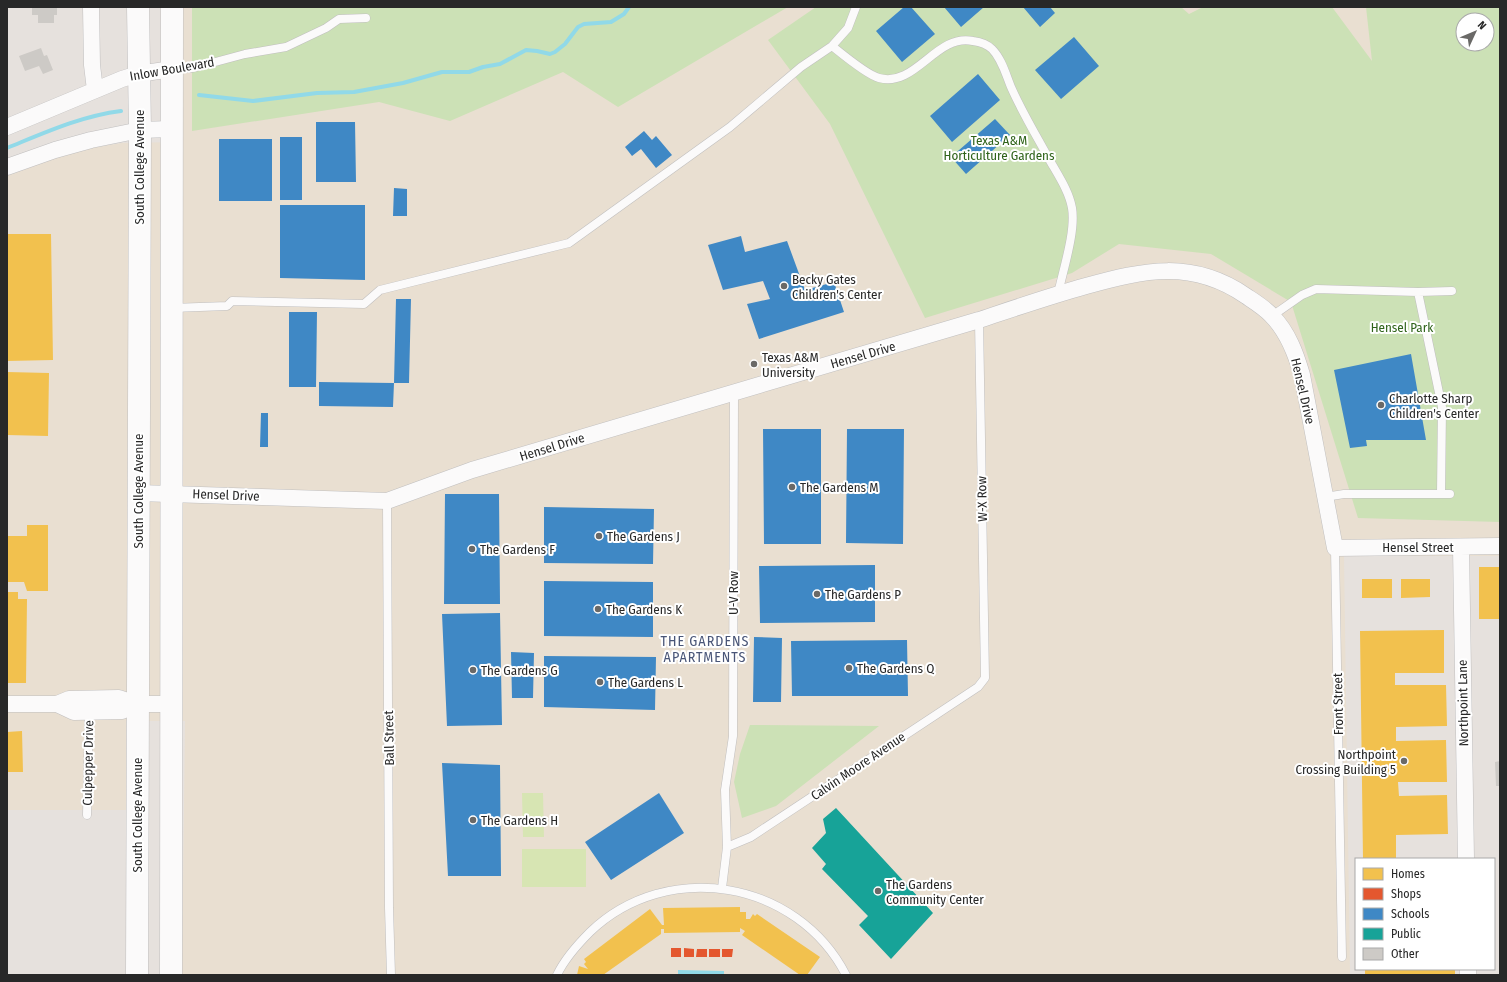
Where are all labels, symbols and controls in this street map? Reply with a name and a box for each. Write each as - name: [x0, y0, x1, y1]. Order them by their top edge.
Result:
- north arrow: [1455, 12, 1495, 52]
- text: N: [1475, 19, 1489, 32]
- street label: Inlow Boulevard: [129, 54, 215, 84]
- street label: South College Avenue: [132, 109, 147, 225]
- park label: Texas A&M Horticulture Gardens: [944, 133, 1055, 163]
- place label: Becky Gates Children's Center: [792, 272, 882, 302]
- marker: Becky Gates Children's Center: [779, 281, 789, 291]
- park label: Hensel Park: [1371, 320, 1434, 335]
- street label: Hensel Drive: [829, 339, 897, 371]
- place label: Texas A&M University: [762, 350, 819, 380]
- street label: Hensel Drive: [1288, 357, 1318, 425]
- marker: Texas A&M University: [749, 359, 759, 369]
- place label: Charlotte Sharp Children's Center: [1389, 391, 1479, 421]
- marker: Charlotte Sharp Children's Center: [1376, 400, 1386, 410]
- street label: Hensel Drive: [518, 430, 586, 464]
- street label: South College Avenue: [131, 433, 146, 549]
- street label: W-X Row: [974, 476, 990, 522]
- place label: The Gardens M: [800, 480, 878, 495]
- marker: The Gardens M: [787, 482, 797, 492]
- street label: Hensel Drive: [192, 486, 260, 504]
- place label: The Gardens J: [607, 529, 680, 544]
- marker: The Gardens J: [594, 531, 604, 541]
- street label: Hensel Street: [1382, 540, 1455, 555]
- place label: The Gardens F: [480, 542, 555, 557]
- marker: The Gardens F: [467, 544, 477, 554]
- street label: U-V Row: [726, 570, 741, 615]
- place label: The Gardens P: [825, 587, 901, 602]
- marker: The Gardens P: [812, 589, 822, 599]
- place label: The Gardens K: [606, 602, 682, 617]
- marker: The Gardens K: [593, 604, 603, 614]
- district label: THE GARDENS APARTMENTS: [661, 633, 749, 666]
- street label: Northpoint Lane: [1455, 659, 1471, 747]
- place label: The Gardens Q: [857, 661, 934, 676]
- place label: The Gardens G: [481, 663, 558, 678]
- marker: The Gardens Q: [844, 663, 854, 673]
- marker: The Gardens G: [468, 665, 478, 675]
- street label: Front Street: [1330, 672, 1346, 735]
- place label: The Gardens L: [608, 675, 683, 690]
- marker: The Gardens L: [595, 677, 605, 687]
- street label: Ball Street: [381, 710, 397, 766]
- street label: Culpepper Drive: [80, 720, 96, 806]
- street label: Calvin Moore Avenue: [808, 729, 908, 803]
- place label: Northpoint Crossing Building 5: [1296, 747, 1397, 777]
- marker: Northpoint Crossing Building 5: [1399, 756, 1409, 766]
- street label: South College Avenue: [130, 757, 145, 873]
- place label: The Gardens H: [481, 813, 558, 828]
- marker: The Gardens H: [468, 815, 478, 825]
- legend: [1355, 858, 1495, 970]
- text: Homes: [1391, 867, 1425, 881]
- place label: The Gardens Community Center: [886, 877, 984, 907]
- marker: The Gardens Community Center: [873, 886, 883, 896]
- text: Shops: [1391, 887, 1421, 901]
- text: Schools: [1391, 907, 1429, 921]
- text: Public: [1391, 927, 1421, 941]
- text: Other: [1391, 947, 1420, 961]

